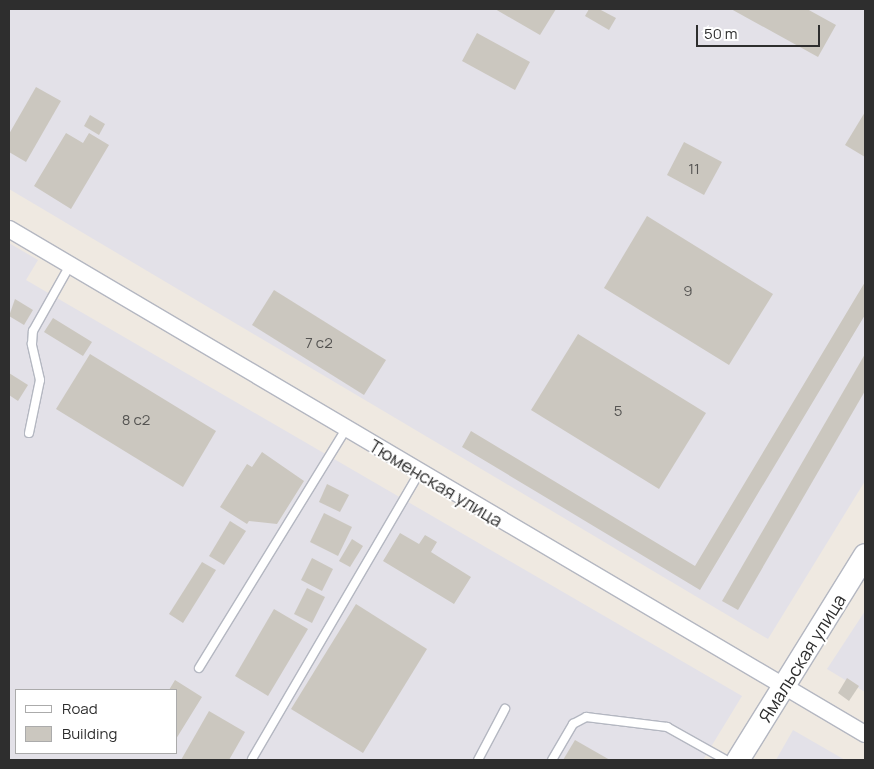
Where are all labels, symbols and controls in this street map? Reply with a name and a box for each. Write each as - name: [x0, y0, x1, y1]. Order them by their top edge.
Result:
- scale bar: [699, 15, 823, 47]
- text: 50 m: [704, 23, 738, 44]
- house number: 11: [688, 160, 700, 178]
- house number: 9: [683, 282, 693, 300]
- house number: 7 с2: [305, 334, 333, 352]
- house number: 5: [614, 402, 622, 420]
- house number: 8 с2: [122, 411, 150, 429]
- street label: Тюменская улица: [365, 435, 507, 531]
- street label: Ямальская улица: [754, 590, 850, 726]
- legend: [15, 689, 178, 754]
- text: Road: [62, 698, 98, 719]
- text: Building: [62, 723, 117, 744]

